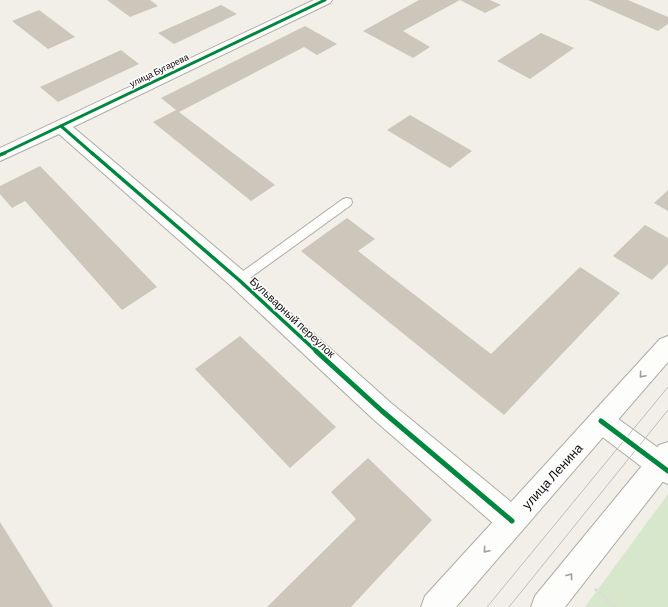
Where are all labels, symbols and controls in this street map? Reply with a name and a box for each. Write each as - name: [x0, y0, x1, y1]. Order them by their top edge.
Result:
- street label: улица Бугарева: [128, 51, 190, 89]
- street label: Бульварный переулок: [248, 274, 338, 360]
- one-way arrow: [640, 370, 647, 378]
- street label: улица Ленина: [518, 439, 586, 512]
- one-way arrow: [484, 546, 491, 553]
- one-way arrow: [565, 573, 572, 580]

